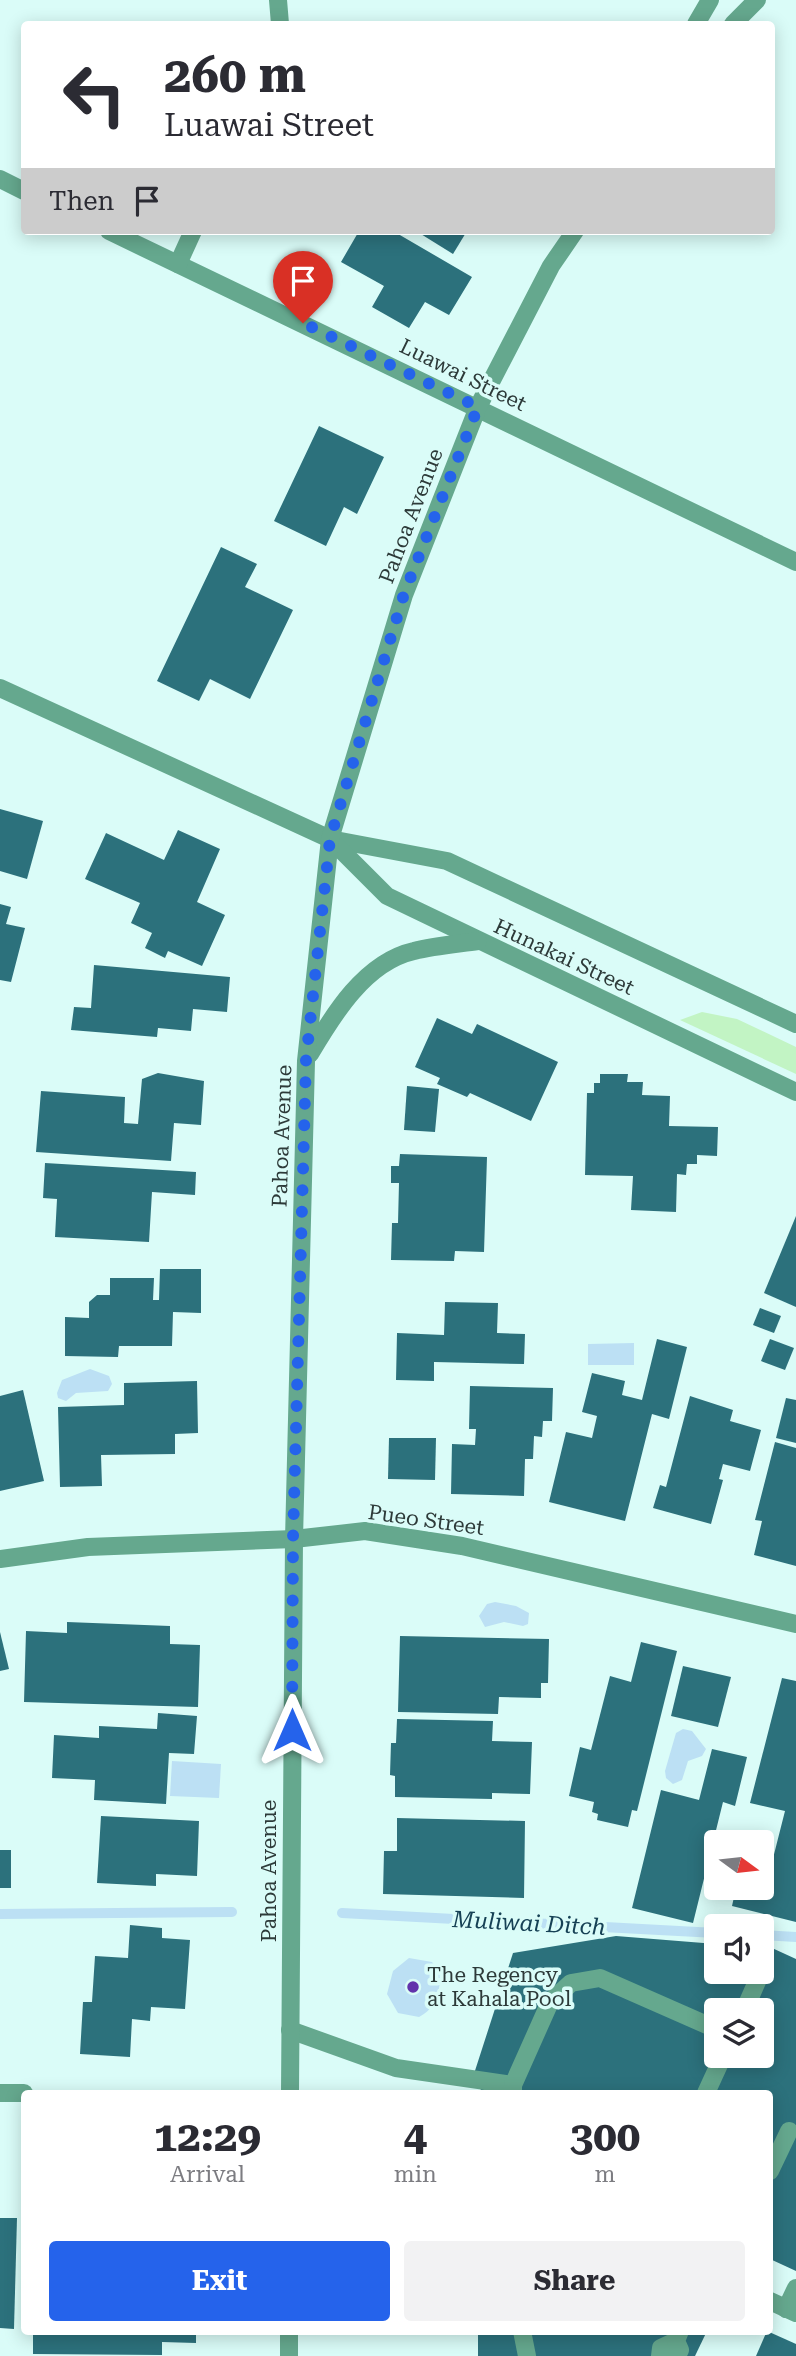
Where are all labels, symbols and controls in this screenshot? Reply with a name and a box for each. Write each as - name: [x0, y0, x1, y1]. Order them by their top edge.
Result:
- text: 260 m: [164, 47, 306, 104]
- icon: left: [49, 49, 140, 140]
- text: Luawai Street: [164, 106, 374, 144]
- icon: arrive: [128, 182, 166, 220]
- text: Then: [49, 186, 114, 216]
- pin: [273, 251, 333, 323]
- icon: arrive: [284, 262, 322, 300]
- street label: Luawai Street: [396, 334, 530, 416]
- street label: Pahoa Avenue: [374, 445, 448, 587]
- street label: Hunakai Street: [490, 914, 638, 1000]
- street label: Pahoa Avenue: [268, 1064, 296, 1208]
- street label: Pueo Street: [366, 1500, 486, 1540]
- position arrow: [255, 1693, 329, 1767]
- street label: Pahoa Avenue: [257, 1800, 281, 1942]
- north arrow: [704, 1830, 774, 1900]
- map controls: [704, 1830, 774, 2068]
- water label: Muliwai Ditch: [451, 1906, 606, 1941]
- button: sound: [704, 1914, 774, 1984]
- place label: The Regency at Kahala Pool: [427, 1963, 572, 2011]
- marker: The Regency at Kahala Pool: [405, 1979, 421, 1995]
- button: layers: [704, 1998, 774, 2068]
- text: 12:29: [154, 2112, 261, 2161]
- text: 4: [404, 2112, 427, 2161]
- text: 300: [570, 2112, 640, 2161]
- text: Arrival: [170, 2161, 245, 2188]
- text: min: [394, 2161, 437, 2188]
- text: m: [594, 2161, 615, 2188]
- button: Exit: [49, 2241, 390, 2321]
- button: Share: [404, 2241, 745, 2321]

